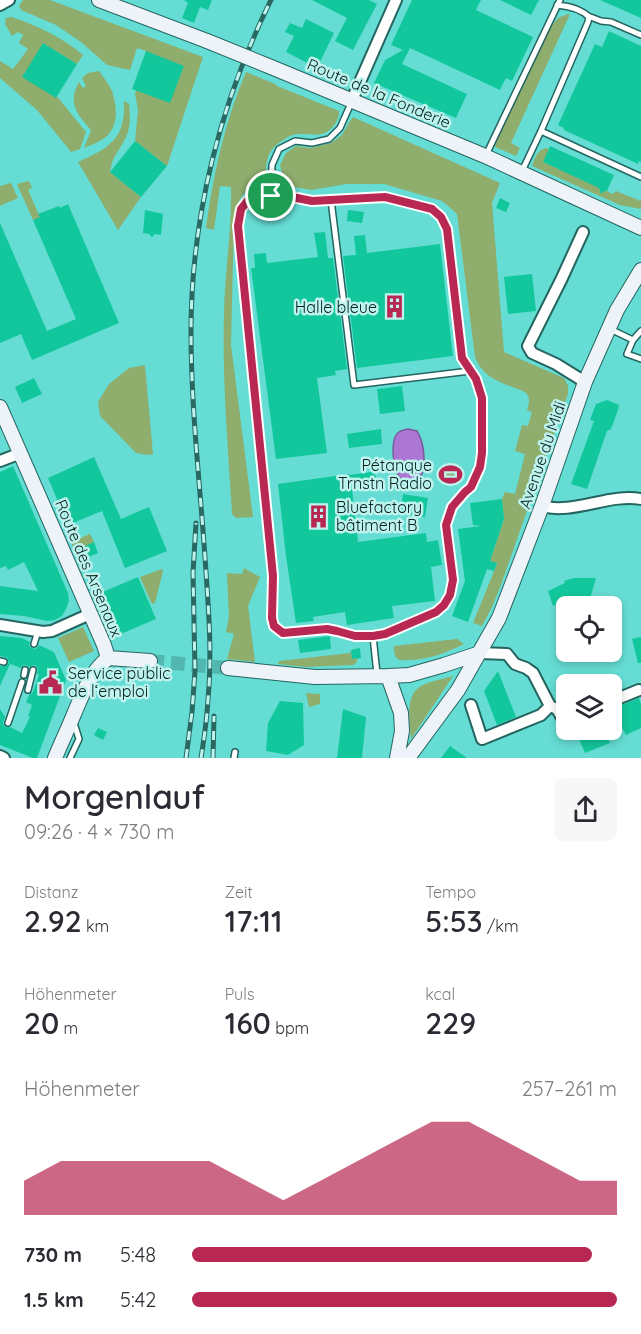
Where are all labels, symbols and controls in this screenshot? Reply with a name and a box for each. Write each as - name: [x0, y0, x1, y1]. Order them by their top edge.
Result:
- street label: Route de la Fonderie: [304, 54, 454, 132]
- pin: [245, 170, 296, 221]
- icon: arrive: [254, 179, 287, 212]
- building icon: Halle bleue: [382, 294, 408, 320]
- place label: Halle bleue: [295, 297, 377, 317]
- street label: Avenue du Midi: [514, 399, 570, 511]
- place label: Pétanque Trnstn Radio: [338, 455, 432, 493]
- sports icon: Pétanque Trnstn Radio: [437, 461, 463, 487]
- street label: Route des Arsenaux: [51, 496, 127, 640]
- place label: Bluefactory bâtiment B: [336, 497, 422, 535]
- building icon: Bluefactory bâtiment B: [305, 503, 331, 529]
- map controls: [556, 596, 622, 740]
- button: locate: [556, 596, 622, 662]
- place label: Service public de l‘emploi: [68, 663, 170, 701]
- public building icon: Service public de l‘emploi: [37, 669, 63, 695]
- button: layers: [556, 674, 622, 740]
- text: Morgenlauf: [24, 776, 205, 817]
- button: share: [554, 778, 617, 841]
- text: 09:26 · 4 × 730 m: [24, 819, 175, 844]
- text: Distanz: [24, 882, 78, 902]
- text: Zeit: [225, 882, 253, 902]
- text: Tempo: [425, 882, 476, 902]
- text: 2.92: [24, 902, 82, 940]
- text: 17:11: [225, 902, 283, 940]
- text: 5:53: [425, 902, 483, 940]
- text: km: [82, 916, 109, 936]
- text: /km: [483, 916, 518, 936]
- text: Höhenmeter: [24, 984, 117, 1004]
- text: Puls: [225, 984, 254, 1004]
- text: kcal: [425, 984, 455, 1004]
- text: 20: [24, 1004, 59, 1042]
- text: 160: [225, 1004, 271, 1042]
- text: 229: [425, 1004, 476, 1042]
- text: m: [59, 1018, 78, 1038]
- text: bpm: [271, 1018, 309, 1038]
- text: Höhenmeter: [24, 1076, 140, 1101]
- text: 257–261 m: [522, 1076, 617, 1101]
- text: 730 m: [24, 1242, 82, 1267]
- text: 5:48: [120, 1242, 156, 1267]
- text: 1.5 km: [24, 1287, 84, 1312]
- text: 5:42: [120, 1287, 156, 1312]

